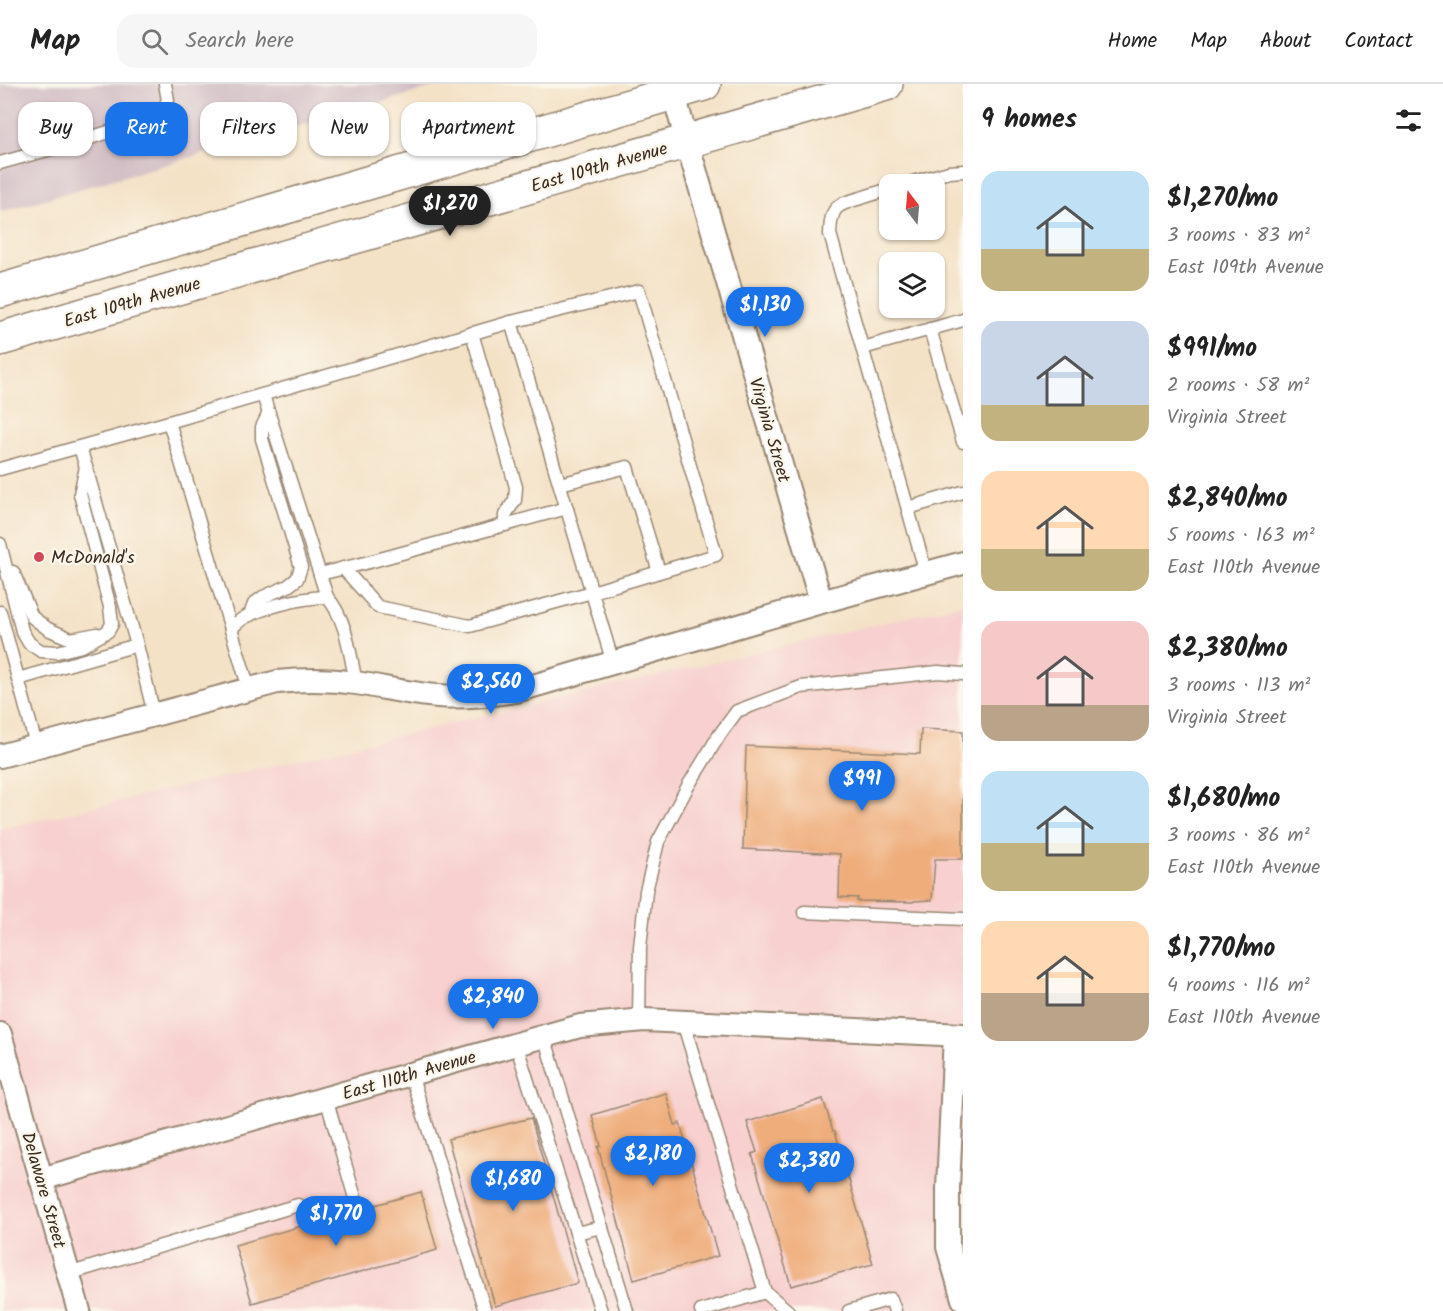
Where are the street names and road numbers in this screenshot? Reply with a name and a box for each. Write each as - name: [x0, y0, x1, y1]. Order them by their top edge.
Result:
- street label: East 109th Avenue: [528, 135, 671, 202]
- street label: East 109th Avenue: [61, 270, 204, 337]
- street label: Virginia Street: [740, 375, 798, 487]
- street label: East 110th Avenue: [339, 1043, 480, 1109]
- street label: Delaware Street: [12, 1129, 73, 1253]

